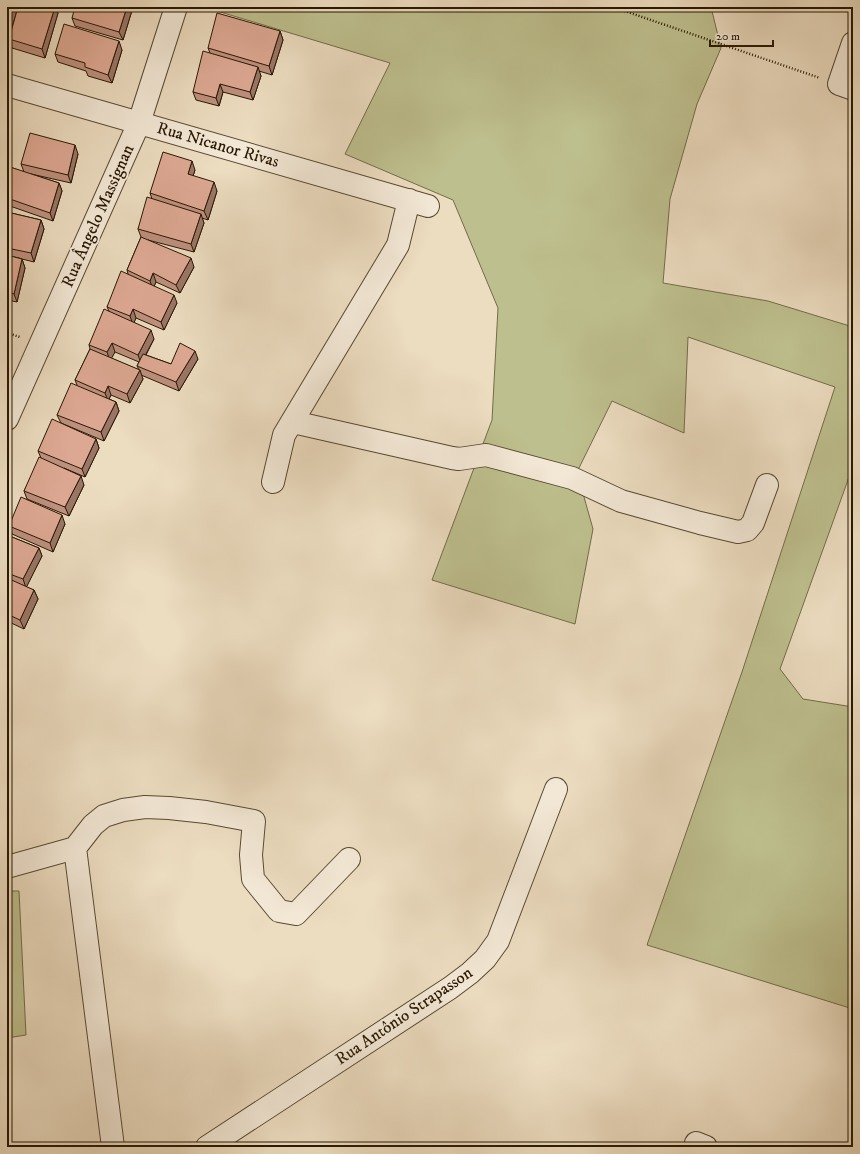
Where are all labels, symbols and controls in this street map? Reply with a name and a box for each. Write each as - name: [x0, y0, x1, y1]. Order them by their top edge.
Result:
- scale bar: [710, 22, 773, 48]
- text: 20 m: [716, 29, 740, 44]
- street label: Rua Nicanor Rivas: [154, 117, 282, 173]
- street label: Rua Ângelo Massignan: [56, 141, 139, 291]
- street label: Rua Antônio Strapasson: [331, 962, 477, 1070]

